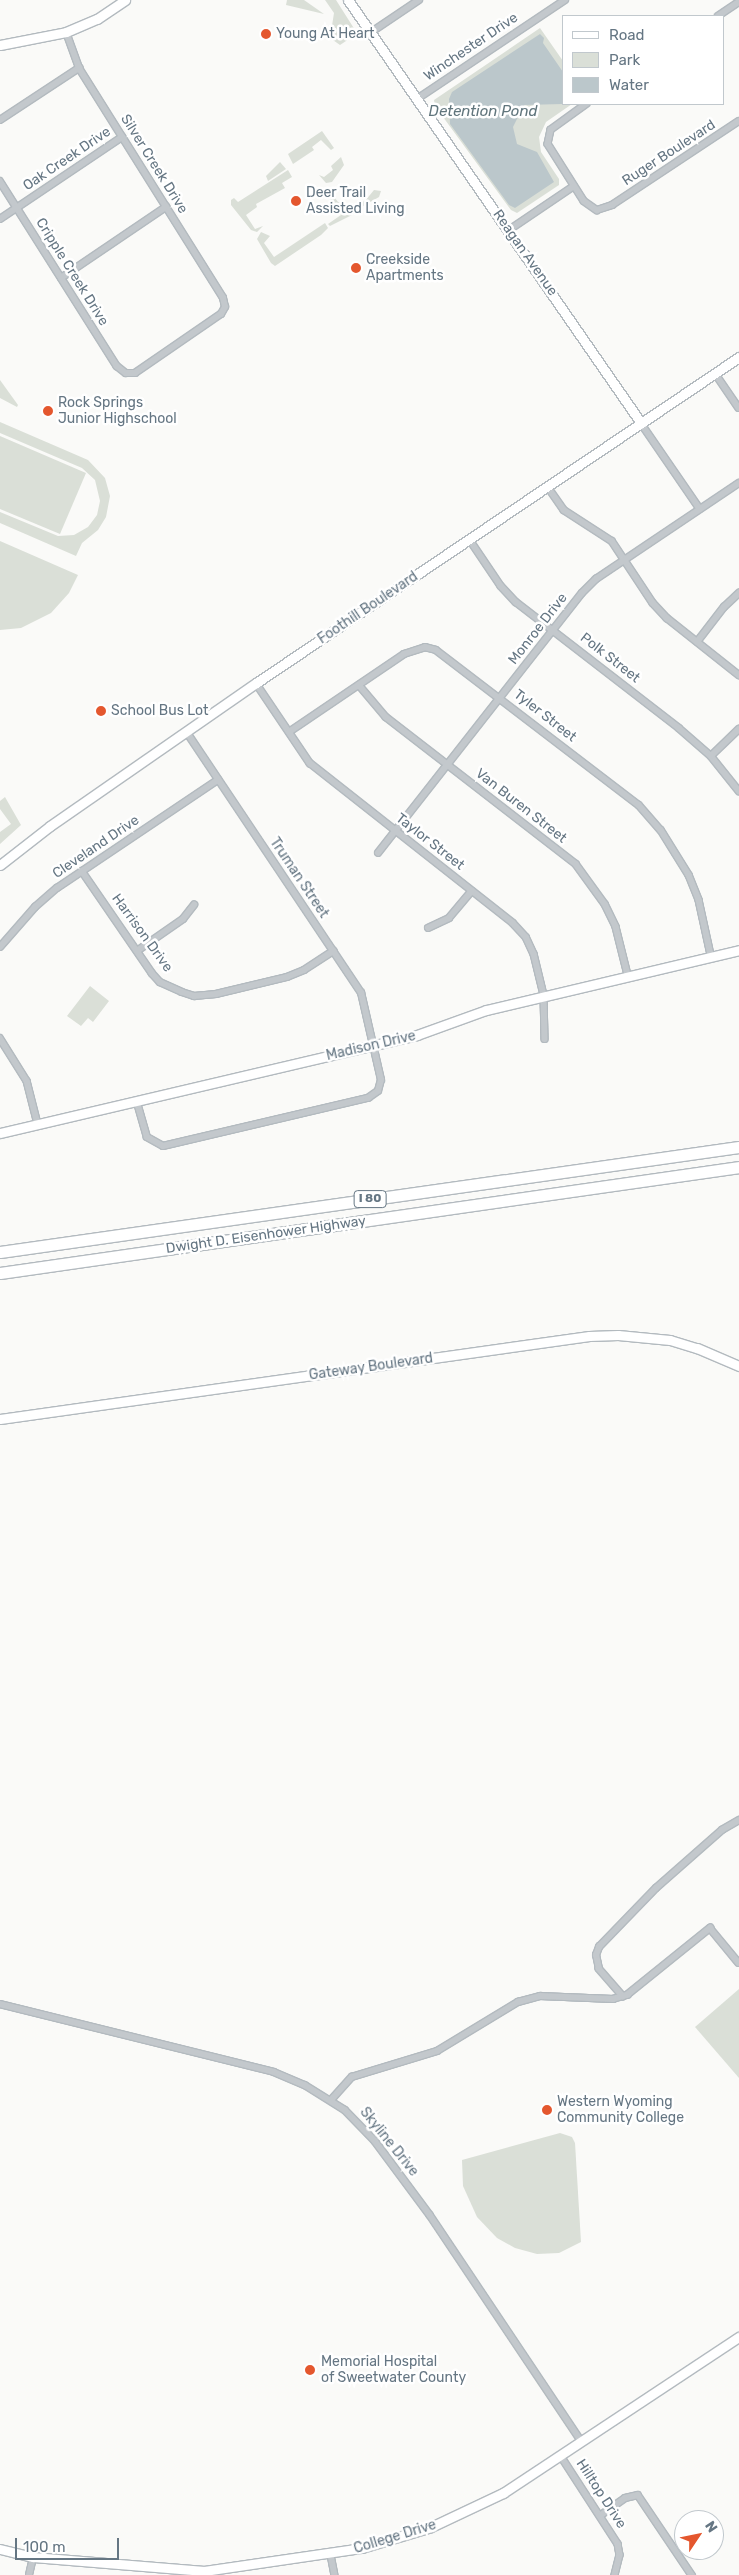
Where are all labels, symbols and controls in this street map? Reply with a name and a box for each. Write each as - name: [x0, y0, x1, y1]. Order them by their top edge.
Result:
- street label: Winchester Drive: [421, 9, 521, 85]
- legend: [562, 15, 724, 105]
- place label: Young At Heart: [276, 26, 375, 42]
- text: Road: [609, 26, 645, 44]
- marker: Young At Heart: [260, 28, 272, 40]
- text: Park: [609, 51, 640, 69]
- text: Water: [609, 76, 649, 94]
- water label: Detention Pond: [429, 103, 537, 121]
- street label: Silver Creek Drive: [117, 111, 191, 217]
- street label: Ruger Boulevard: [619, 117, 719, 189]
- street label: Oak Creek Drive: [20, 123, 114, 195]
- place label: Deer Trail Assisted Living: [306, 185, 405, 218]
- marker: Deer Trail Assisted Living: [290, 195, 302, 207]
- street label: Reagan Avenue: [489, 207, 561, 299]
- street label: Cripple Creek Drive: [32, 215, 112, 329]
- place label: Creekside Apartments: [366, 252, 444, 284]
- marker: Creekside Apartments: [350, 262, 362, 274]
- place label: Rock Springs Junior Highschool: [58, 395, 177, 428]
- marker: Rock Springs Junior Highschool: [42, 405, 54, 417]
- street label: Foothill Boulevard: [315, 568, 421, 648]
- street label: Monroe Drive: [505, 590, 571, 668]
- street label: Polk Street: [577, 629, 643, 687]
- street label: Tyler Street: [510, 686, 580, 746]
- place label: School Bus Lot: [111, 703, 208, 719]
- marker: School Bus Lot: [95, 705, 107, 717]
- street label: Van Buren Street: [472, 765, 570, 847]
- street label: Taylor Street: [392, 810, 468, 874]
- street label: Cleveland Drive: [50, 812, 142, 882]
- street label: Truman Street: [266, 835, 332, 921]
- street label: Harrison Drive: [108, 891, 176, 975]
- street label: Madison Drive: [325, 1028, 417, 1064]
- road number: I 80: [352, 1190, 388, 1208]
- street label: Dwight D. Eisenhower Highway: [165, 1213, 367, 1257]
- street label: Gateway Boulevard: [308, 1350, 434, 1384]
- place label: Western Wyoming Community College: [557, 2094, 684, 2126]
- street label: Skyline Drive: [356, 2104, 422, 2180]
- marker: Western Wyoming Community College: [541, 2104, 553, 2116]
- place label: Memorial Hospital of Sweetwater County: [321, 2354, 467, 2386]
- marker: Memorial Hospital of Sweetwater County: [303, 2363, 317, 2377]
- street label: Hilltop Drive: [572, 2456, 630, 2532]
- north arrow: [674, 2510, 724, 2560]
- street label: College Drive: [352, 2516, 438, 2558]
- text: N: [701, 2518, 721, 2536]
- scale bar: [18, 2528, 121, 2560]
- text: 100 m: [23, 2538, 65, 2556]

